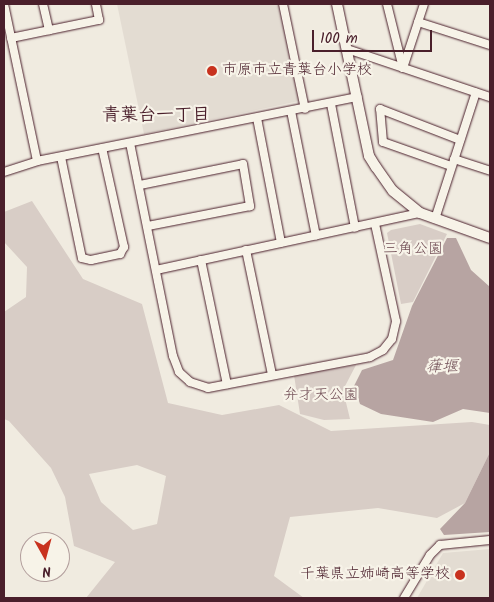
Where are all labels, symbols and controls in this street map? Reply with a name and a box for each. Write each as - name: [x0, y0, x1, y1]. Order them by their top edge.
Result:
- scale bar: [314, 20, 434, 52]
- text: 100 m: [320, 27, 358, 51]
- place label: 市原市立青葉台小学校: [222, 62, 372, 80]
- marker: 市原市立青葉台小学校: [206, 65, 218, 77]
- district label: 青葉台一丁目: [102, 105, 210, 127]
- park label: 三角公園: [383, 241, 443, 259]
- water label: 葎堰: [426, 357, 458, 377]
- park label: 弁才天公園: [284, 387, 358, 405]
- north arrow: [20, 532, 70, 582]
- text: N: [41, 559, 52, 582]
- place label: 千葉県立姉崎高等学校: [300, 566, 450, 584]
- marker: 千葉県立姉崎高等学校: [454, 569, 466, 581]

